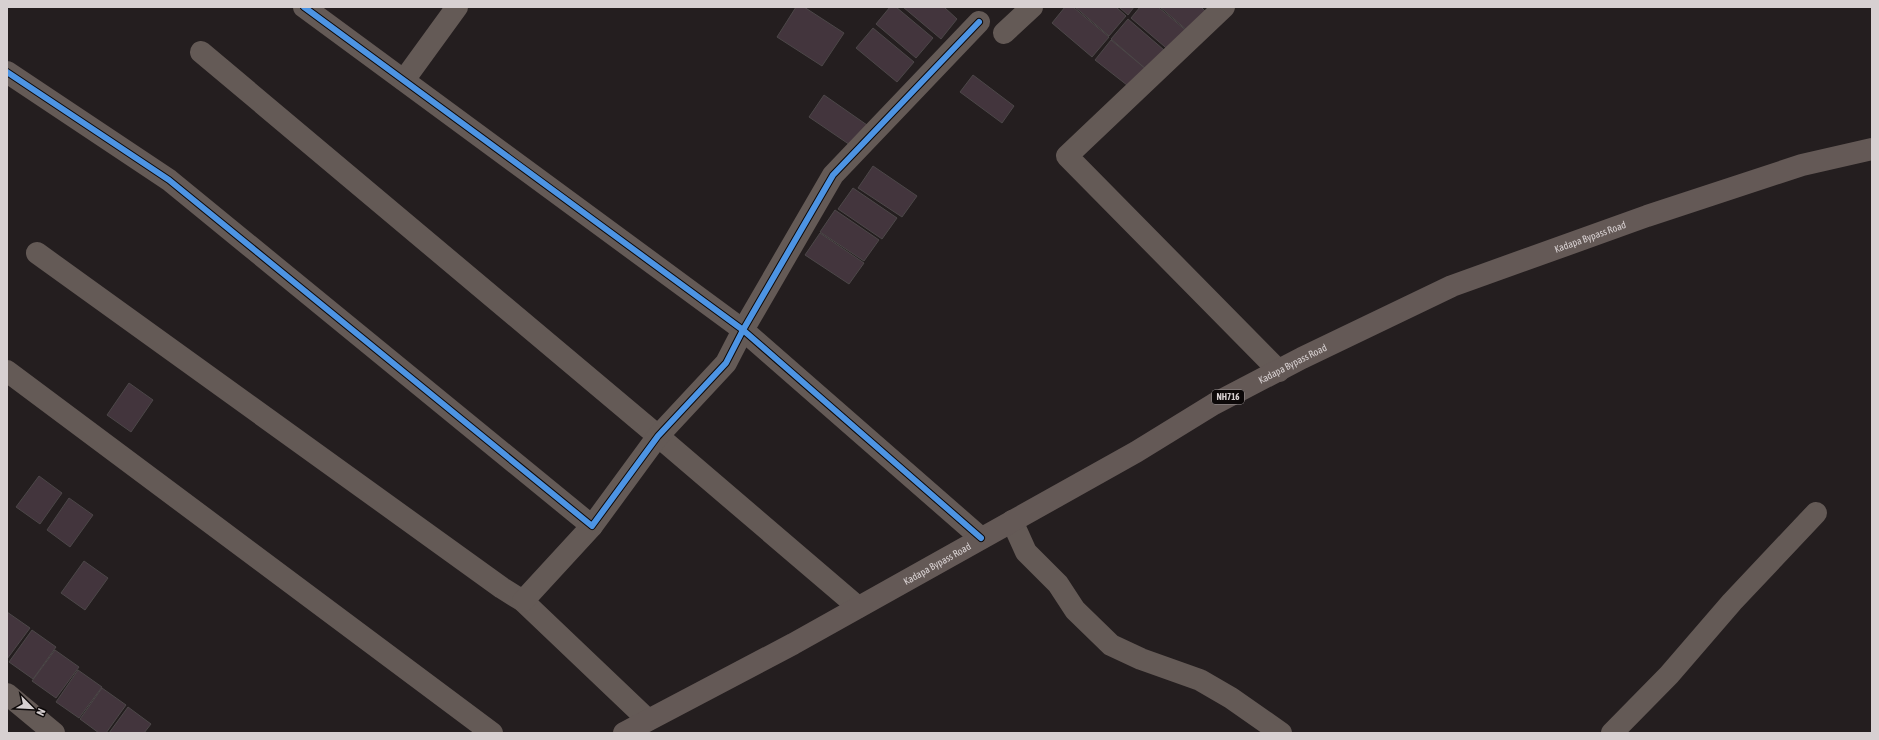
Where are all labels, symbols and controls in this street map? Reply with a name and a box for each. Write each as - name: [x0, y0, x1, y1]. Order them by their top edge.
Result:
- street label: Kadapa Bypass Road: [1553, 218, 1628, 254]
- street label: Kadapa Bypass Road: [1256, 341, 1329, 385]
- road number: NH716: [1212, 390, 1244, 404]
- street label: Kadapa Bypass Road: [901, 540, 973, 587]
- north arrow: [12, 688, 52, 728]
- text: N: [34, 707, 48, 717]

